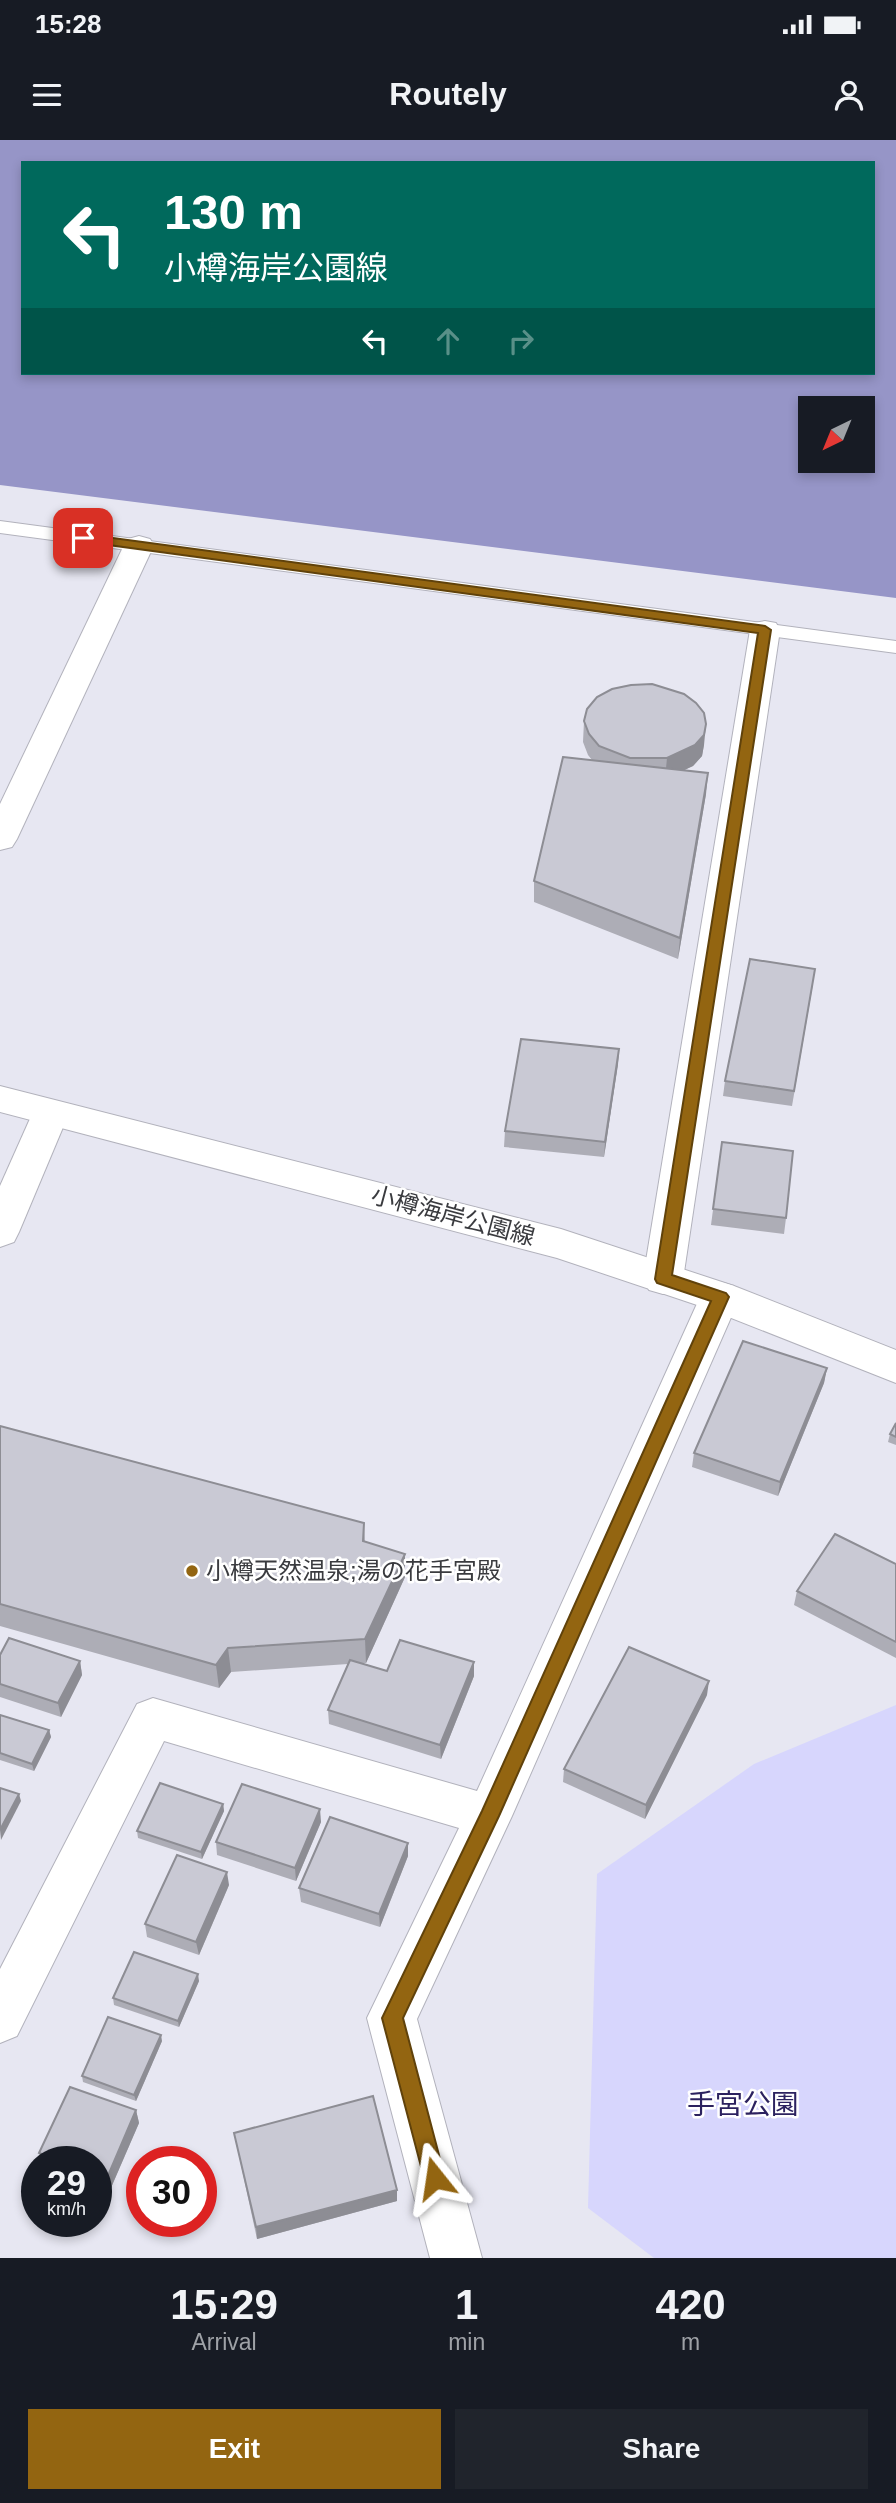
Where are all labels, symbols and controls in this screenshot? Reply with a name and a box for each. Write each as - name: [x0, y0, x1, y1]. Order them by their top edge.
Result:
- text: 15:28: [35, 9, 102, 39]
- icon: menu: [28, 76, 66, 114]
- text: Routely: [389, 76, 507, 112]
- icon: person: [830, 76, 868, 114]
- text: 130 m: [164, 185, 303, 239]
- icon: left: [49, 189, 140, 280]
- text: 小樽海岸公園線: [164, 250, 388, 286]
- icon: left: [356, 322, 394, 360]
- icon: ahead: [429, 322, 467, 360]
- icon: right: [502, 322, 540, 360]
- north arrow: [798, 396, 875, 472]
- map controls: [798, 396, 875, 473]
- pin: [53, 508, 113, 568]
- icon: arrive: [64, 519, 102, 557]
- street label: 小樽海岸公園線: [368, 1181, 538, 1250]
- place label: 小樽天然温泉;湯の花手宮殿: [206, 1557, 501, 1584]
- marker: 小樽天然温泉;湯の花手宮殿: [184, 1563, 200, 1579]
- park label: 手宮公園: [687, 2089, 799, 2120]
- position arrow: [398, 2141, 472, 2215]
- speed limit sign: 30: [126, 2146, 217, 2237]
- text: 29: [47, 2163, 86, 2202]
- text: km/h: [47, 2199, 86, 2219]
- text: 15:29: [170, 2281, 278, 2328]
- text: 1: [455, 2281, 478, 2328]
- text: 420: [656, 2281, 726, 2328]
- text: Arrival: [191, 2329, 257, 2355]
- text: min: [448, 2329, 485, 2355]
- text: m: [681, 2329, 700, 2355]
- button: Exit: [28, 2409, 441, 2489]
- button: Share: [455, 2409, 868, 2489]

